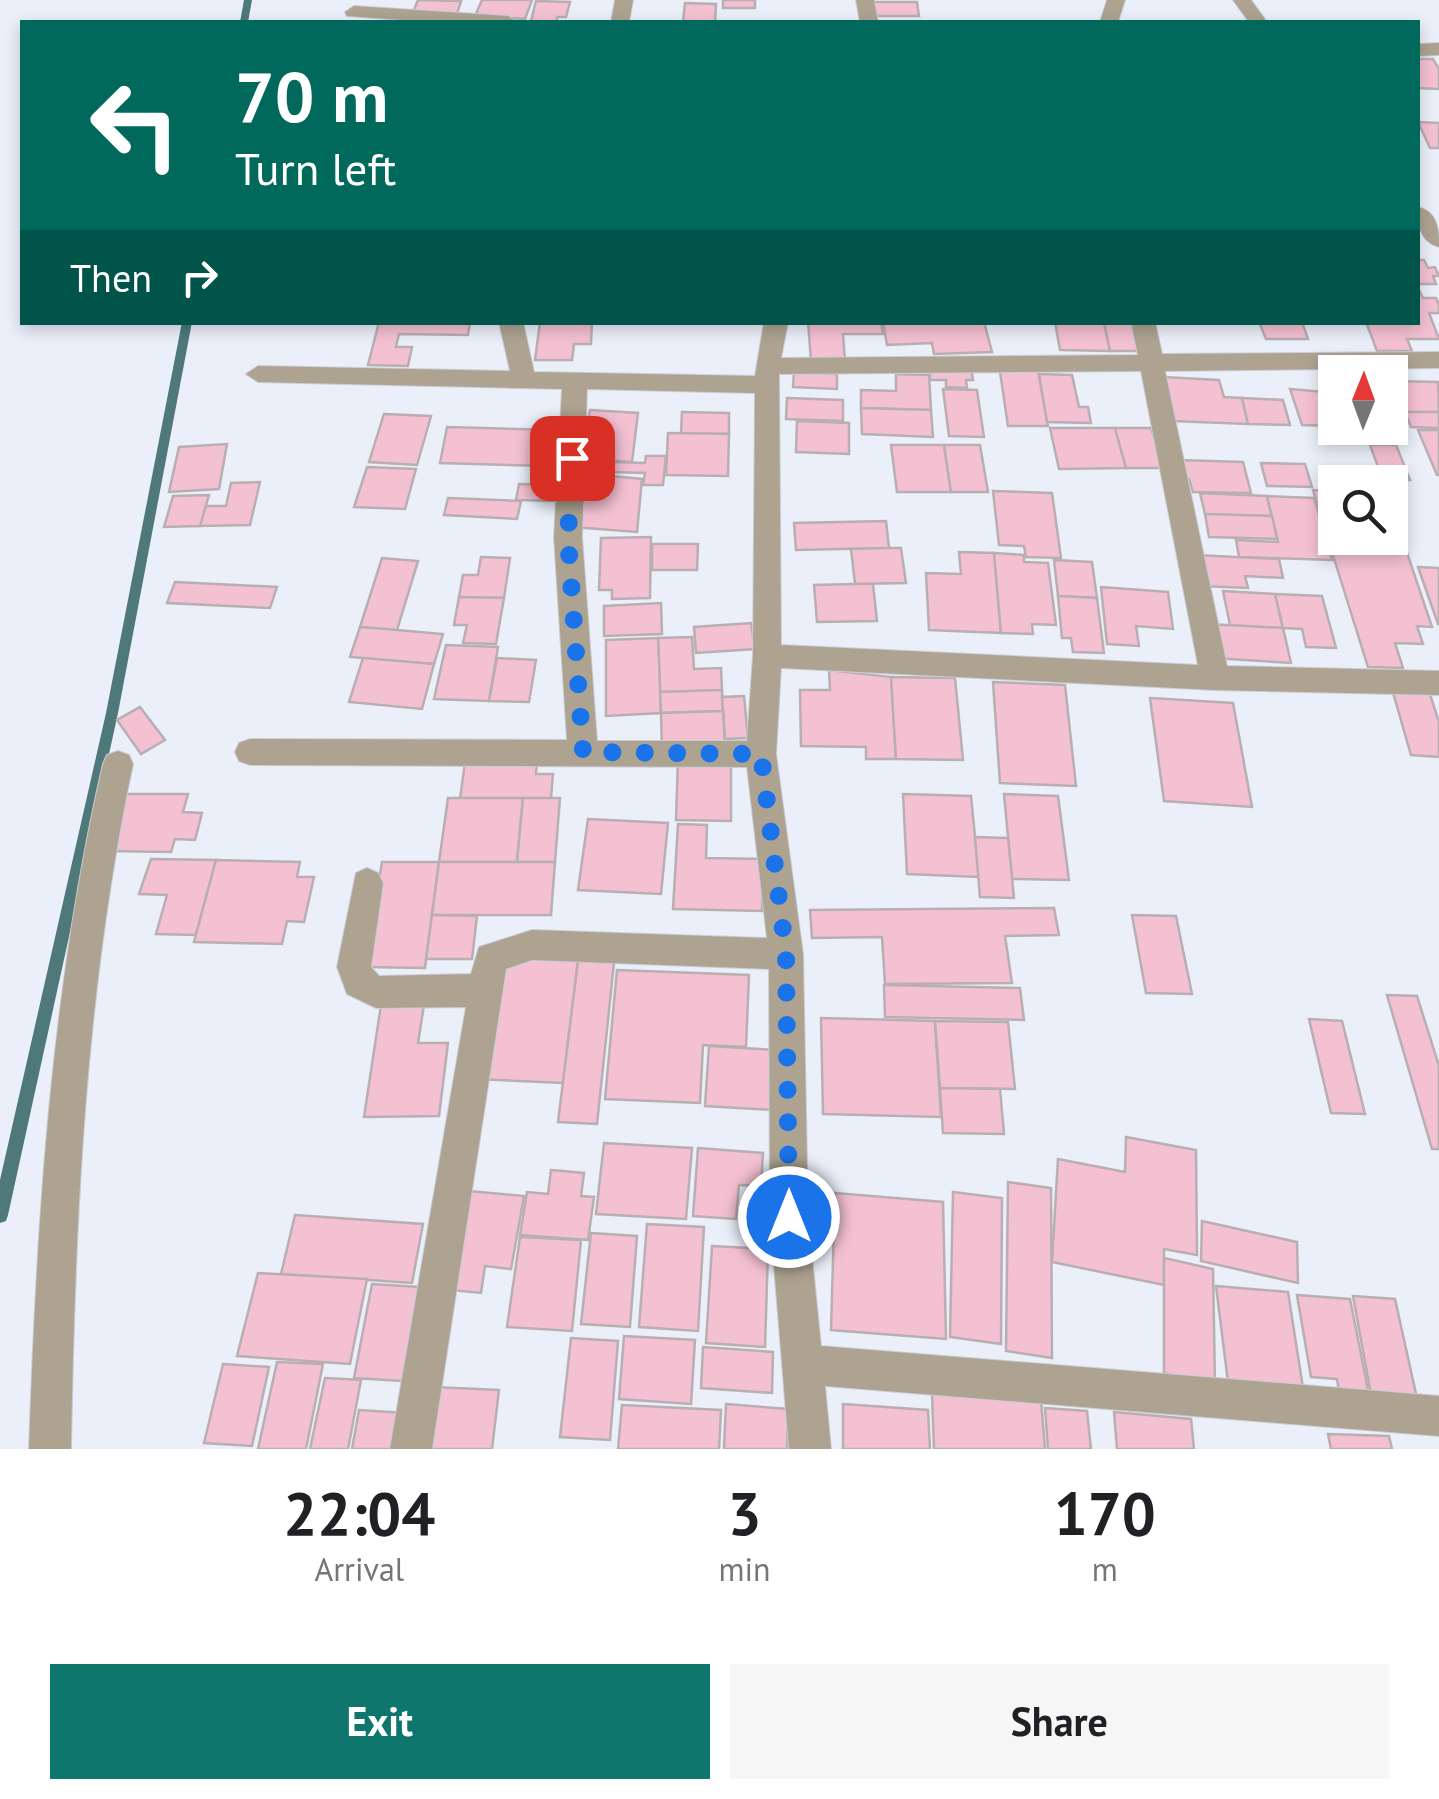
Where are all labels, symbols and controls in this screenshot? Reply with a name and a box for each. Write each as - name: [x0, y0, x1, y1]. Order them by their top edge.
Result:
- text: 70 m: [235, 51, 388, 141]
- icon: left: [70, 60, 200, 190]
- text: Turn left: [235, 139, 396, 197]
- icon: right: [172, 250, 227, 305]
- text: Then: [70, 253, 152, 302]
- north arrow: [1318, 355, 1408, 445]
- map controls: [1318, 355, 1408, 555]
- pin: [530, 416, 615, 501]
- icon: arrive: [545, 431, 600, 486]
- button: search: [1318, 465, 1408, 555]
- position arrow: [737, 1165, 841, 1269]
- text: 22:04: [283, 1474, 435, 1552]
- text: 3: [728, 1474, 762, 1552]
- text: 170: [1054, 1474, 1156, 1552]
- text: Arrival: [314, 1548, 404, 1590]
- text: min: [719, 1548, 771, 1590]
- text: m: [1092, 1548, 1118, 1590]
- button: Exit: [50, 1664, 710, 1779]
- button: Share: [730, 1664, 1389, 1779]

